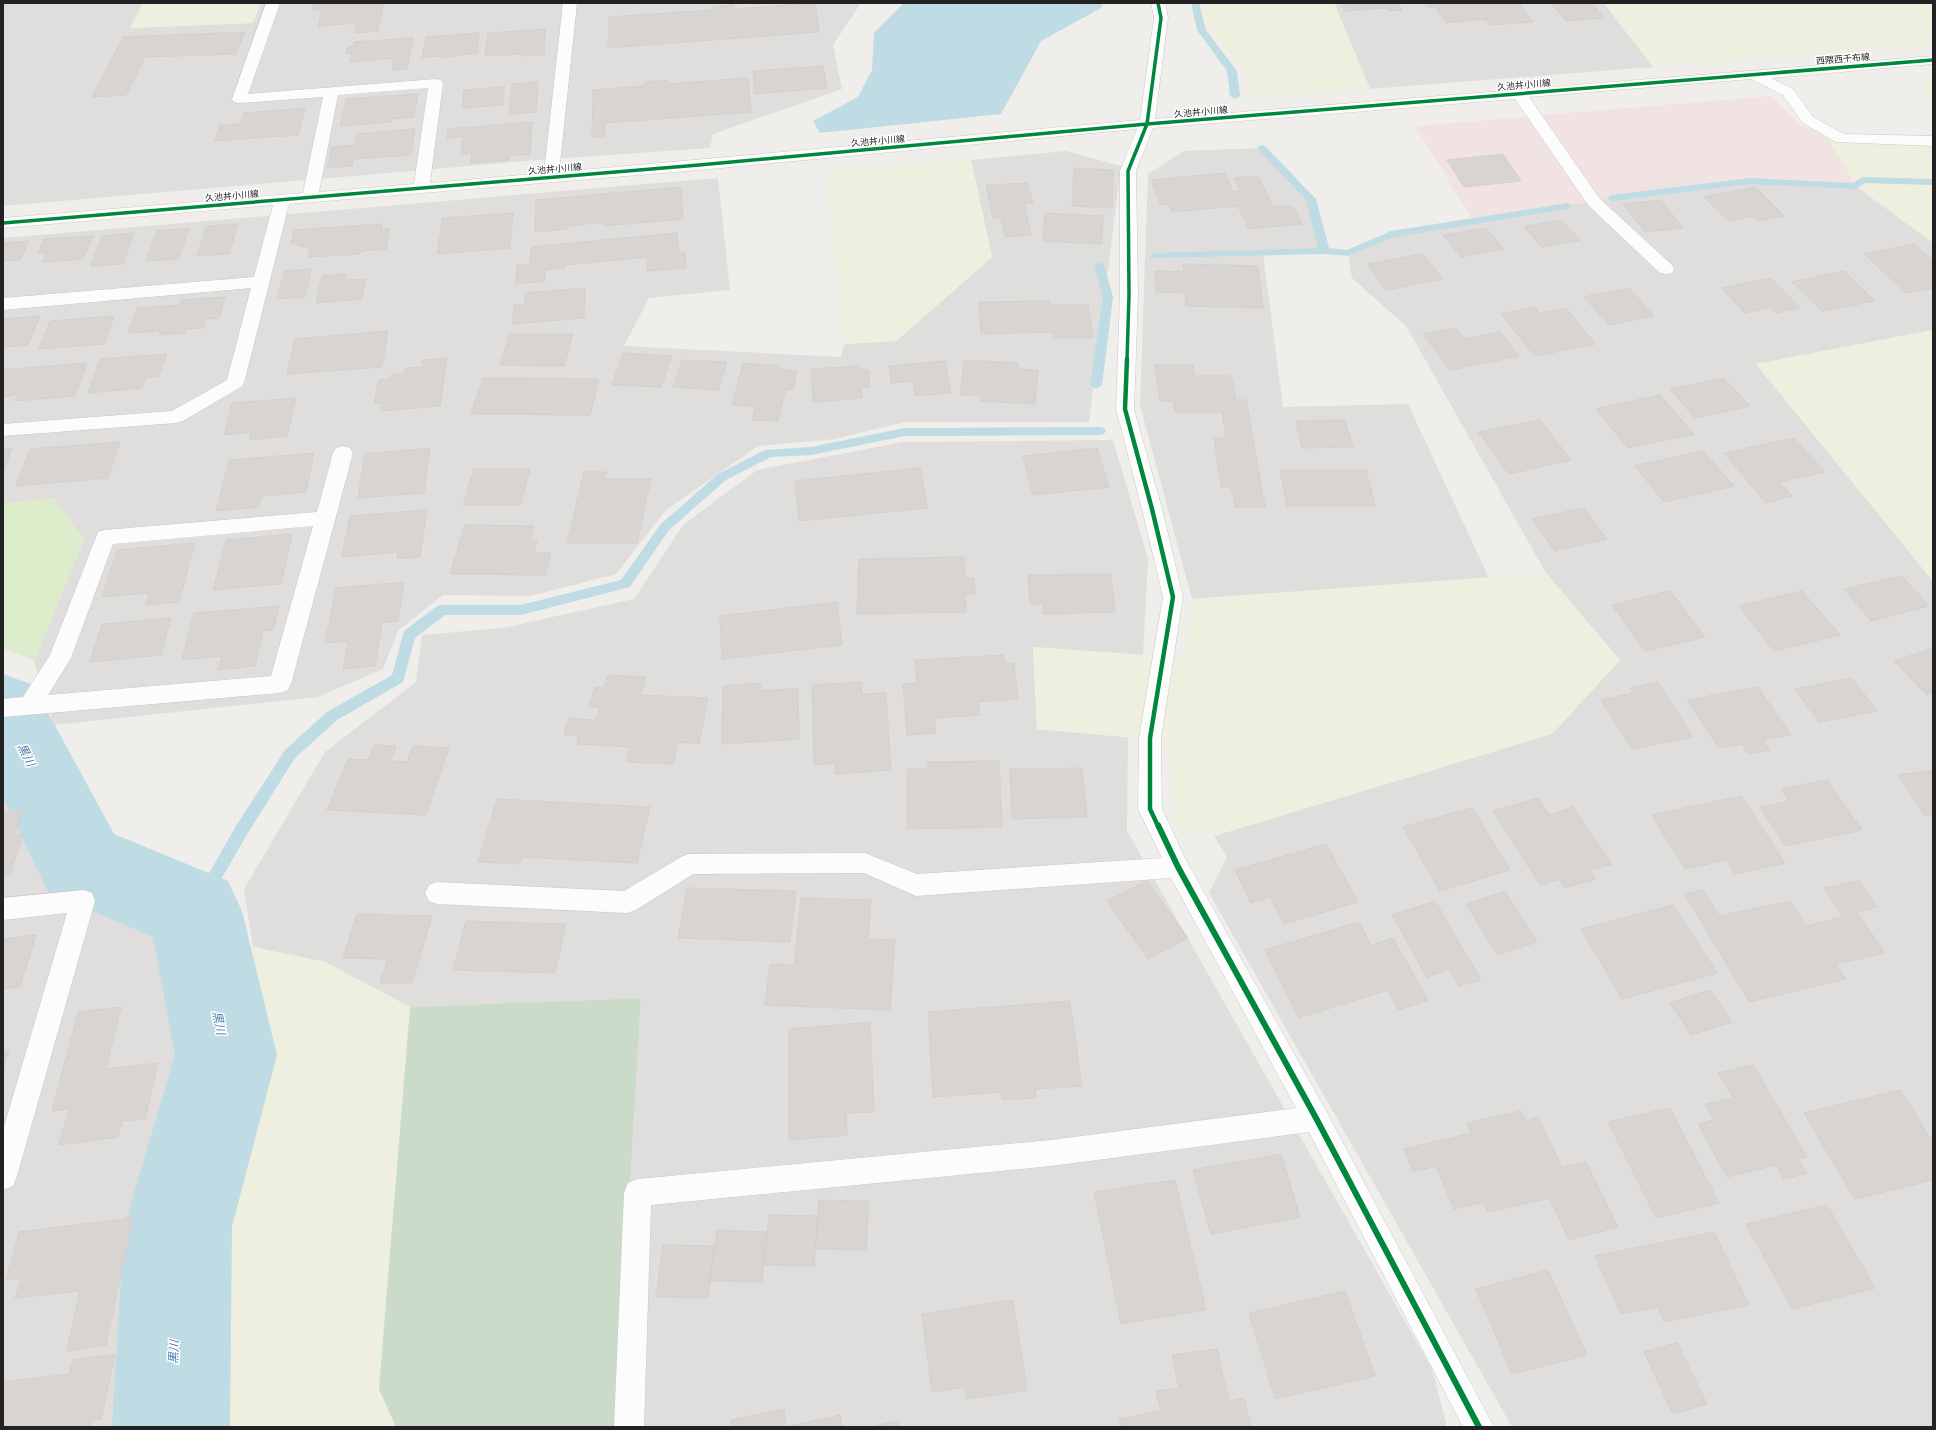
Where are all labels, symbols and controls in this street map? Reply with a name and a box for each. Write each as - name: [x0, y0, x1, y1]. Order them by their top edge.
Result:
- street label: 西隈西千布線: [1816, 51, 1871, 66]
- street label: 久池井小川線: [1497, 77, 1552, 92]
- street label: 久池井小川線: [1174, 104, 1229, 119]
- street label: 久池井小川線: [851, 133, 906, 148]
- street label: 久池井小川線: [528, 161, 583, 176]
- street label: 久池井小川線: [205, 188, 260, 203]
- water label: 黒川: [14, 741, 39, 771]
- water label: 黒川: [210, 1010, 230, 1038]
- water label: 黒川: [166, 1338, 181, 1364]

